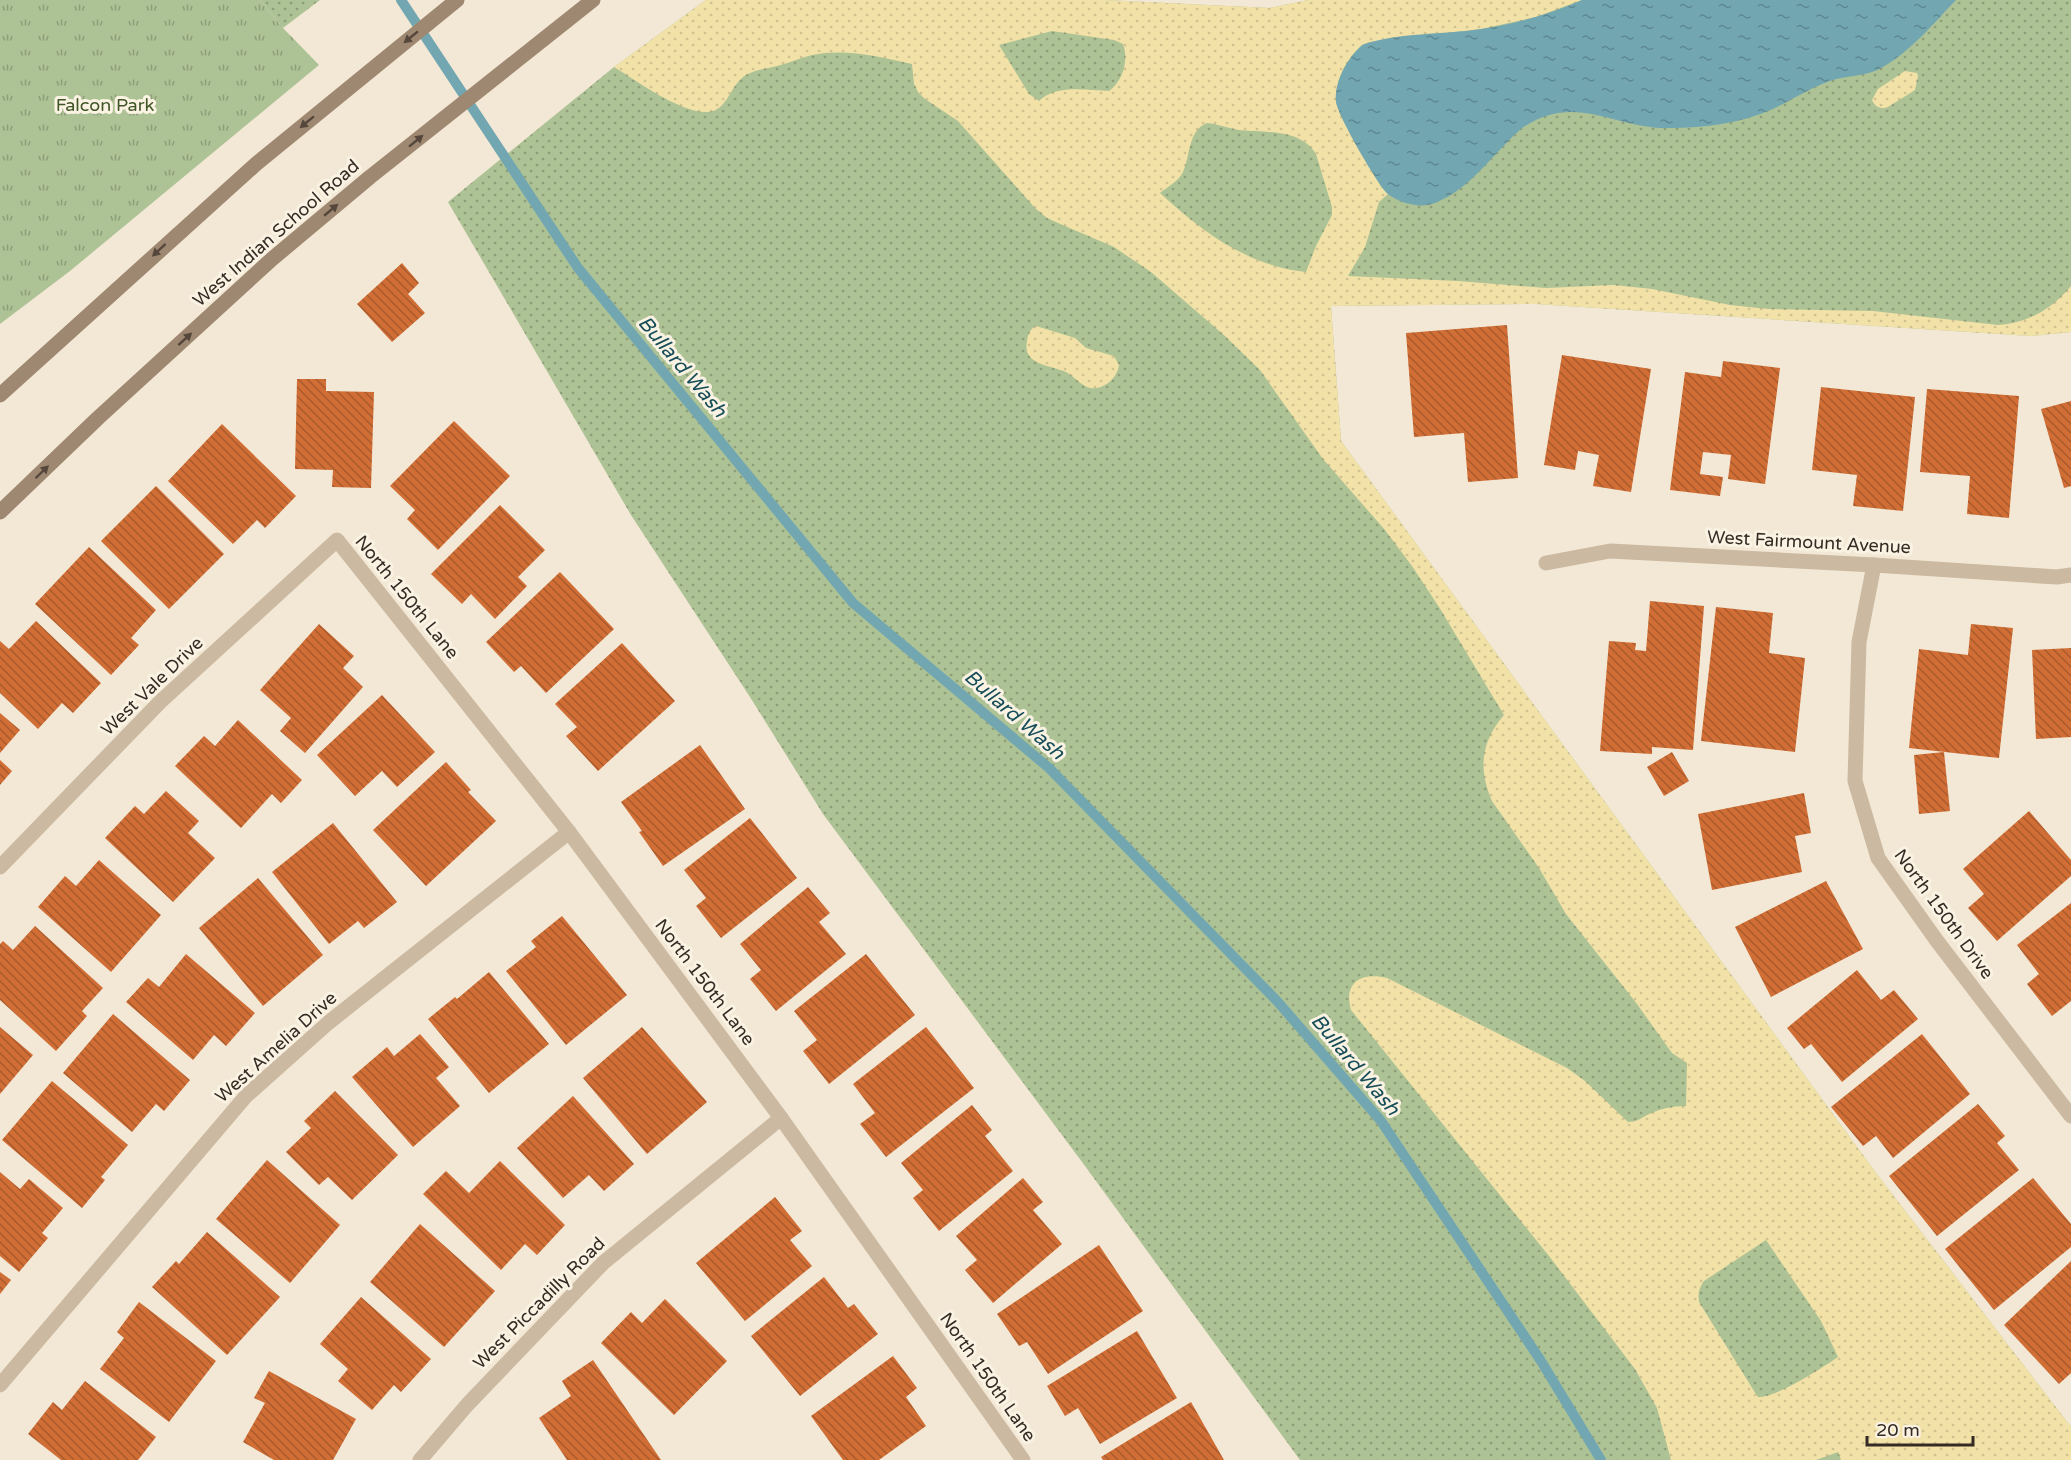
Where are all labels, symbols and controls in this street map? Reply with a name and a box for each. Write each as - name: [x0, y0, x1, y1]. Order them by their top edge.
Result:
- one-way arrow: [404, 30, 419, 43]
- park label: Falcon Park: [56, 94, 155, 116]
- one-way arrow: [299, 116, 314, 128]
- one-way arrow: [408, 134, 424, 147]
- street label: West Indian School Road: [188, 155, 364, 311]
- one-way arrow: [323, 204, 338, 217]
- one-way arrow: [152, 243, 167, 256]
- water label: Bullard Wash: [633, 312, 732, 423]
- one-way arrow: [177, 332, 192, 346]
- one-way arrow: [35, 465, 49, 479]
- street label: West Fairmount Avenue: [1707, 526, 1911, 558]
- street label: North 150th Lane: [350, 531, 464, 663]
- street label: West Vale Drive: [97, 632, 207, 740]
- water label: Bullard Wash: [959, 665, 1070, 766]
- street label: North 150th Drive: [1889, 845, 1999, 983]
- street label: North 150th Lane: [650, 914, 760, 1050]
- street label: West Amelia Drive: [211, 987, 341, 1107]
- water label: Bullard Wash: [1306, 1010, 1405, 1121]
- street label: West Piccadilly Road: [468, 1232, 610, 1374]
- street label: North 150th Lane: [935, 1308, 1041, 1446]
- scale bar: [1867, 1409, 1974, 1447]
- text: 20 m: [1876, 1419, 1920, 1441]

